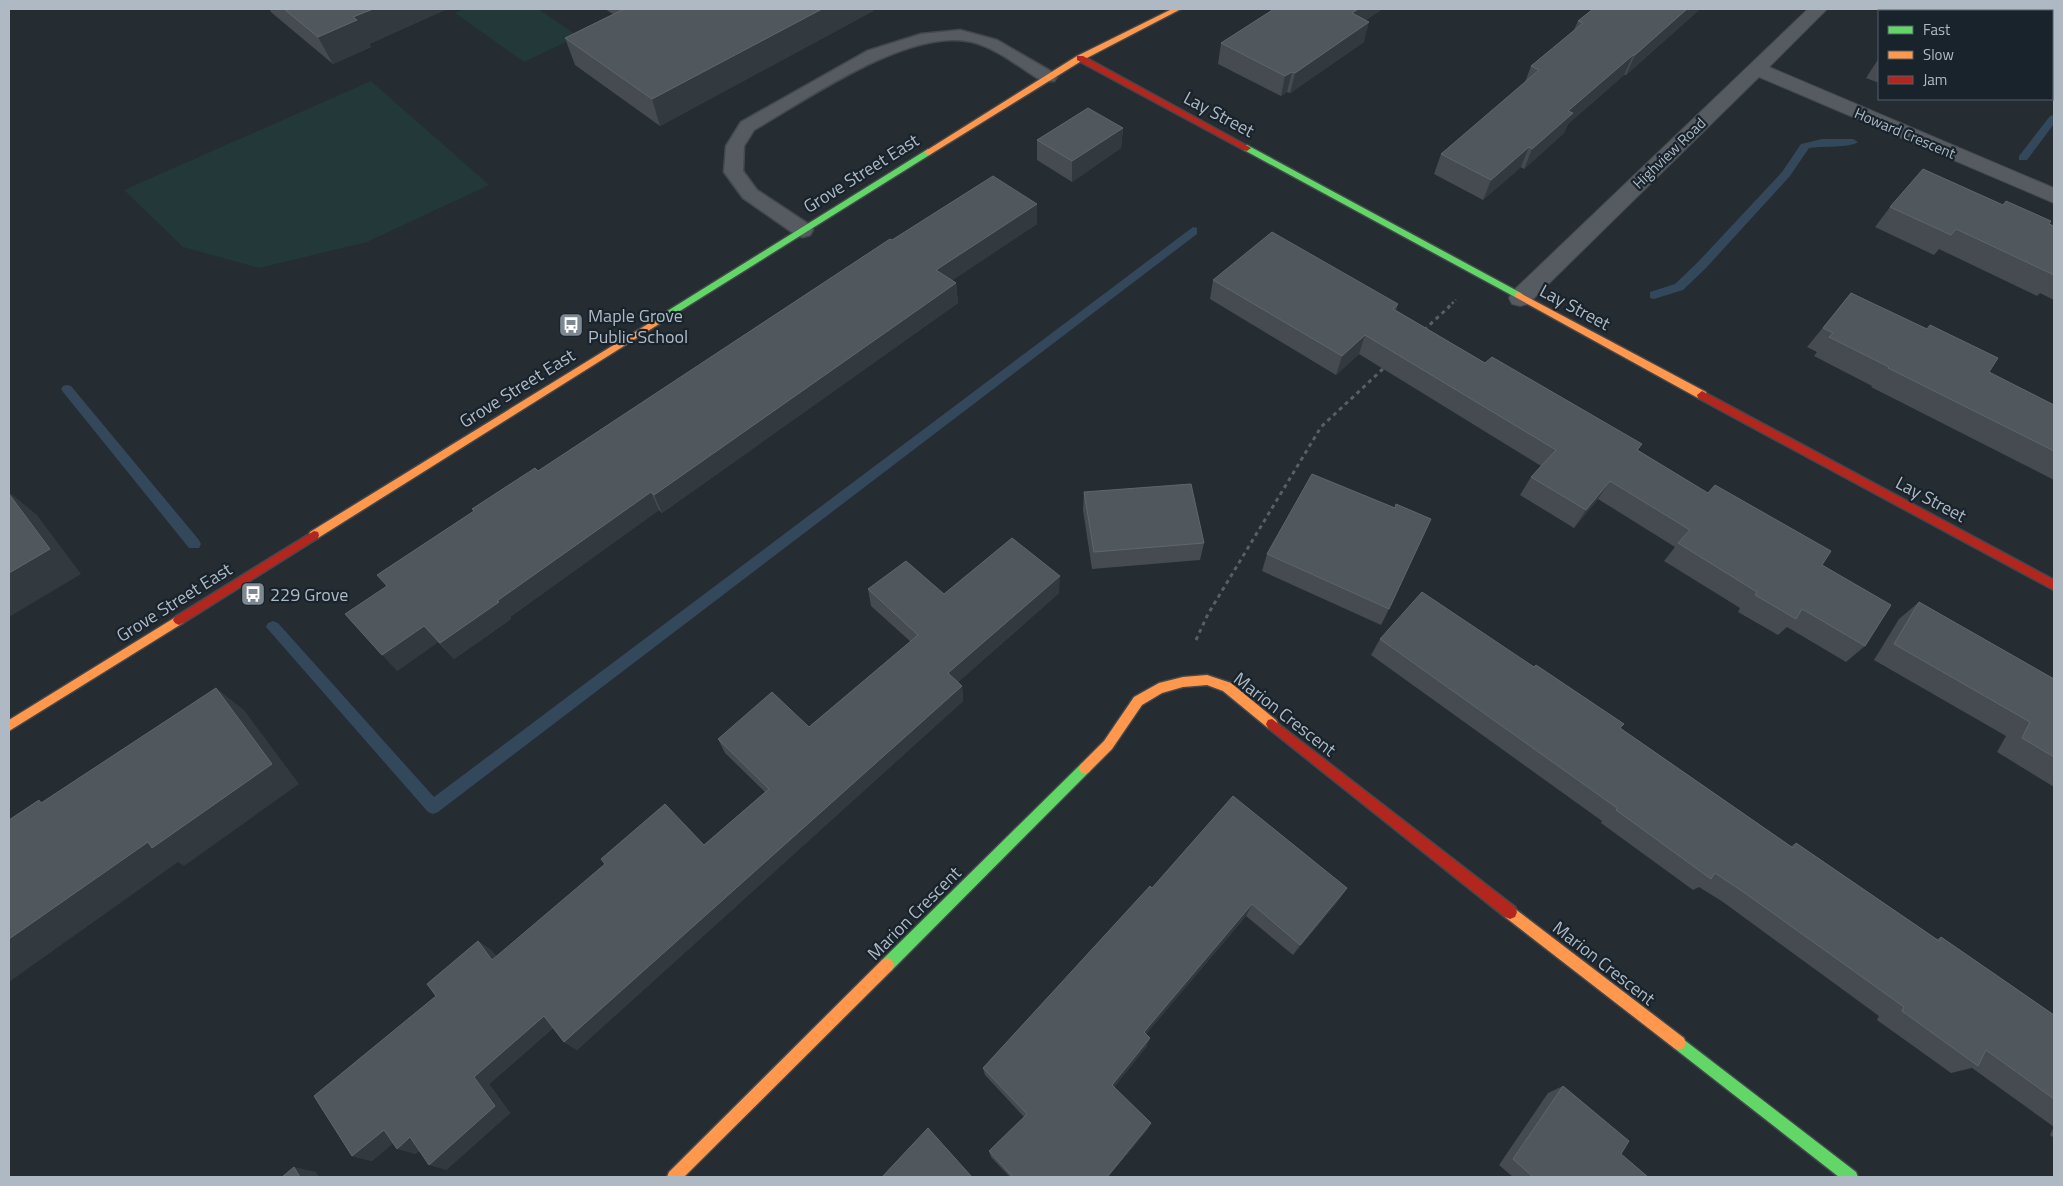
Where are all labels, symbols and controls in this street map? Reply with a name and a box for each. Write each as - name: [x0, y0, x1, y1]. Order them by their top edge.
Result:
- legend: [1878, 10, 2053, 100]
- text: Fast: [1923, 18, 1951, 41]
- text: Slow: [1923, 43, 1954, 66]
- text: Jam: [1923, 68, 1947, 91]
- street label: Lay Street: [1179, 84, 1260, 144]
- street label: Howard Crescent: [1851, 101, 1960, 165]
- street label: Highview Road: [1627, 112, 1711, 194]
- street label: Grove Street East: [798, 126, 925, 219]
- street label: Lay Street: [1535, 277, 1616, 337]
- place label: Maple Grove Public School: [588, 302, 688, 350]
- bus stop icon: Maple Grove Public School: [558, 312, 584, 338]
- street label: Grove Street East: [454, 341, 581, 434]
- street label: Lay Street: [1891, 469, 1972, 529]
- street label: Grove Street East: [111, 555, 238, 648]
- bus stop icon: 229 Grove: [240, 581, 266, 607]
- place label: 229 Grove: [270, 581, 348, 608]
- street label: Marion Crescent: [1228, 665, 1342, 763]
- street label: Marion Crescent: [861, 859, 968, 966]
- street label: Marion Crescent: [1547, 914, 1661, 1012]

